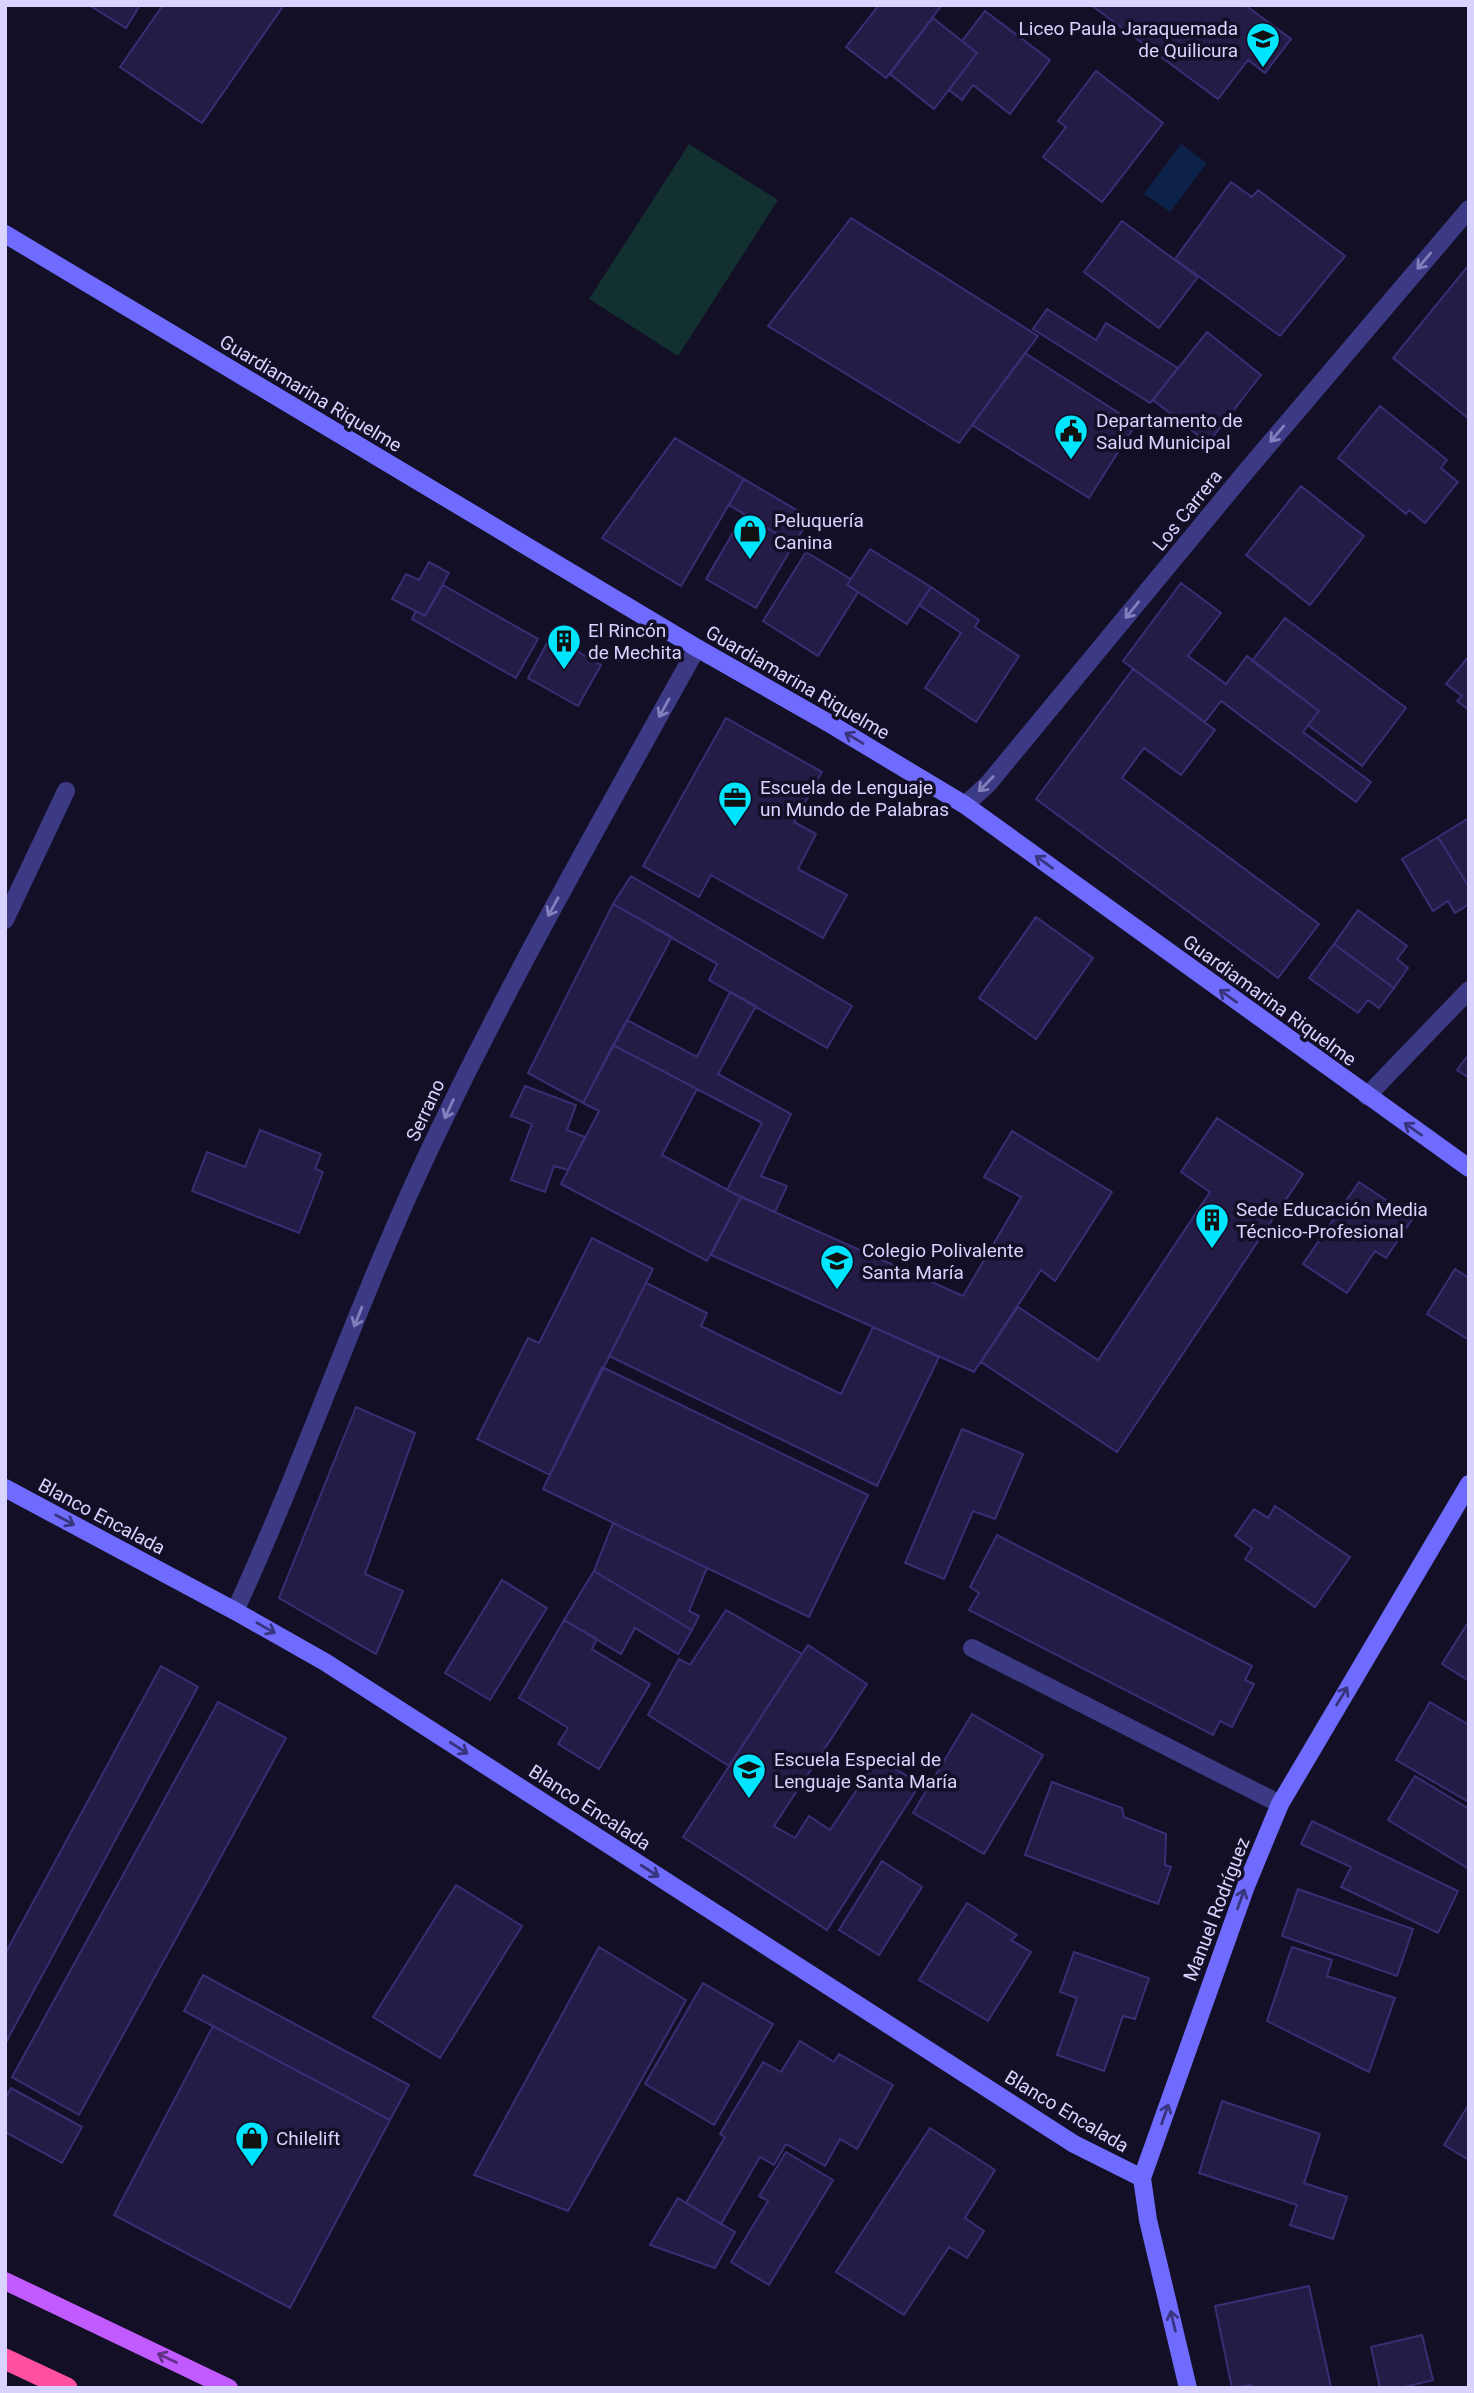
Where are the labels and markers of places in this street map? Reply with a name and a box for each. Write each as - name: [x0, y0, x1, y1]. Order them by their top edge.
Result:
- place label: Liceo Paula Jaraquemada de Quilicura: [1019, 17, 1238, 62]
- school or university icon: Liceo Paula Jaraquemada de Quilicura: [1244, 20, 1282, 69]
- place label: Departamento de Salud Municipal: [1096, 409, 1243, 454]
- public building icon: Departamento de Salud Municipal: [1052, 412, 1090, 461]
- place label: Peluquería Canina: [774, 509, 864, 554]
- shop icon: Peluquería Canina: [731, 512, 769, 561]
- place label: El Rincón de Mechita: [588, 619, 682, 664]
- building icon: El Rincón de Mechita: [545, 622, 583, 671]
- place label: Escuela de Lenguaje un Mundo de Palabras: [760, 776, 949, 821]
- office icon: Escuela de Lenguaje un Mundo de Palabras: [716, 779, 754, 828]
- place label: Sede Educación Media Técnico-Profesional: [1236, 1198, 1428, 1243]
- building icon: Sede Educación Media Técnico-Profesional: [1193, 1201, 1231, 1250]
- place label: Colegio Polivalente Santa María: [862, 1239, 1024, 1284]
- school or university icon: Colegio Polivalente Santa María: [818, 1242, 856, 1291]
- place label: Escuela Especial de Lenguaje Santa María: [774, 1748, 957, 1793]
- school or university icon: Escuela Especial de Lenguaje Santa María: [730, 1751, 768, 1800]
- shop icon: Chilelift: [233, 2119, 271, 2168]
- place label: Chilelift: [276, 2127, 340, 2150]

